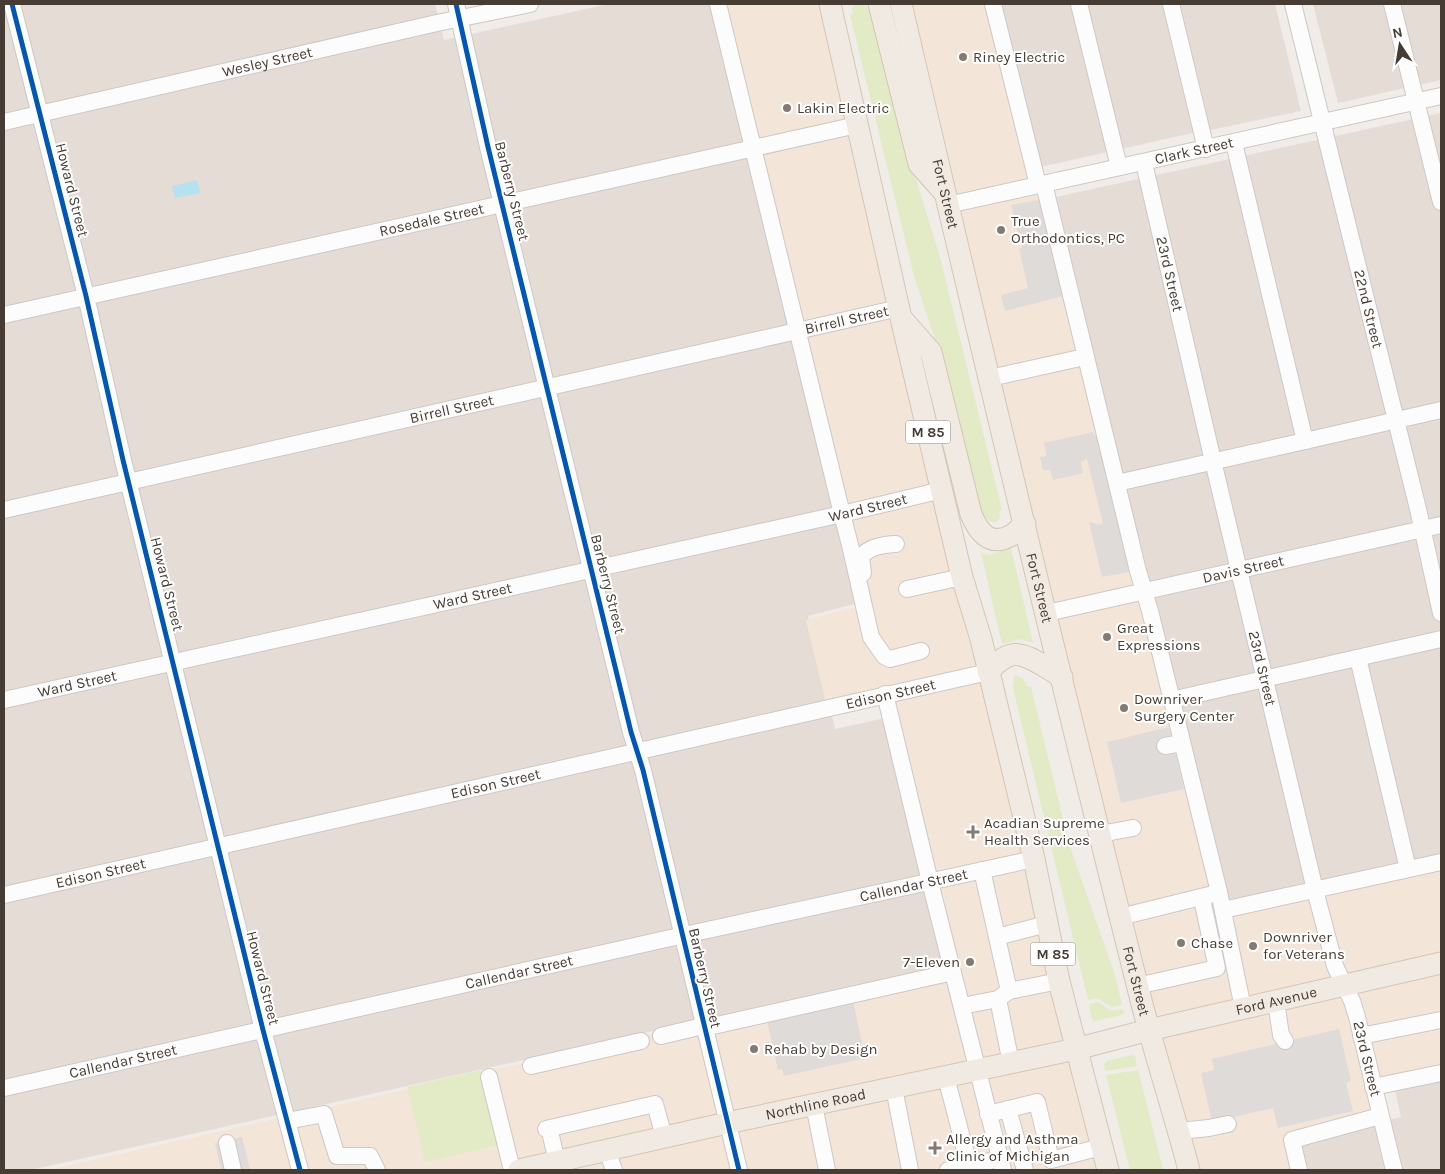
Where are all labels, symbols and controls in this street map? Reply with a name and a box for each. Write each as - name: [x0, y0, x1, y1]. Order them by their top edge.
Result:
- north arrow: [1375, 20, 1425, 70]
- text: N: [1391, 23, 1404, 42]
- street label: Wesley Street: [220, 43, 314, 81]
- place label: Riney Electric: [973, 48, 1065, 66]
- marker: Riney Electric: [957, 51, 969, 63]
- place label: Lakin Electric: [797, 99, 889, 117]
- marker: Lakin Electric: [781, 102, 793, 114]
- street label: Clark Street: [1153, 133, 1236, 168]
- street label: Barberry Street: [491, 139, 533, 243]
- street label: Howard Street: [52, 141, 92, 239]
- street label: Fort Street: [928, 157, 962, 231]
- street label: Rosedale Street: [377, 199, 486, 240]
- place label: True Orthodontics, PC: [1011, 212, 1125, 247]
- marker: True Orthodontics, PC: [995, 224, 1007, 236]
- street label: 23rd Street: [1152, 235, 1187, 314]
- street label: 22nd Street: [1350, 268, 1387, 350]
- street label: Birrell Street: [803, 302, 891, 338]
- street label: Birrell Street: [408, 391, 496, 427]
- road number: M 85: [906, 421, 950, 444]
- street label: Ward Street: [827, 490, 909, 526]
- street label: Barberry Street: [587, 532, 629, 636]
- street label: Howard Street: [147, 535, 187, 633]
- street label: Fort Street: [1022, 551, 1057, 625]
- street label: Davis Street: [1201, 551, 1286, 587]
- street label: Ward Street: [431, 578, 514, 613]
- place label: Great Expressions: [1117, 619, 1200, 654]
- street label: 23rd Street: [1245, 629, 1280, 708]
- marker: Great Expressions: [1101, 631, 1113, 643]
- street label: Ward Street: [36, 666, 119, 701]
- street label: Edison Street: [844, 675, 938, 713]
- place label: Downriver Surgery Center: [1134, 690, 1235, 725]
- marker: Downriver Surgery Center: [1118, 702, 1130, 714]
- street label: Edison Street: [449, 765, 543, 803]
- place label: Acadian Supreme Health Services: [984, 814, 1105, 849]
- marker: Acadian Supreme Health Services: [966, 825, 980, 839]
- street label: Edison Street: [54, 854, 148, 892]
- street label: Callendar Street: [858, 865, 970, 906]
- street label: Barberry Street: [685, 926, 725, 1030]
- place label: Downriver for Veterans: [1263, 928, 1345, 963]
- street label: Howard Street: [243, 929, 283, 1027]
- place label: Chase: [1191, 934, 1233, 952]
- marker: Chase: [1175, 937, 1187, 949]
- marker: Downriver for Veterans: [1247, 940, 1259, 952]
- road number: M 85: [1030, 942, 1076, 966]
- street label: Fort Street: [1119, 944, 1154, 1018]
- street label: Callendar Street: [463, 951, 575, 993]
- place label: 7-Eleven: [903, 953, 960, 971]
- marker: 7-Eleven: [964, 956, 976, 968]
- street label: Ford Avenue: [1234, 983, 1319, 1019]
- street label: 23rd Street: [1349, 1019, 1385, 1098]
- street label: Callendar Street: [67, 1040, 179, 1082]
- place label: Rehab by Design: [764, 1040, 878, 1058]
- marker: Rehab by Design: [748, 1043, 760, 1055]
- street label: Northline Road: [764, 1085, 868, 1124]
- place label: Allergy and Asthma Clinic of Michigan: [946, 1130, 1078, 1165]
- marker: Allergy and Asthma Clinic of Michigan: [928, 1141, 942, 1155]

